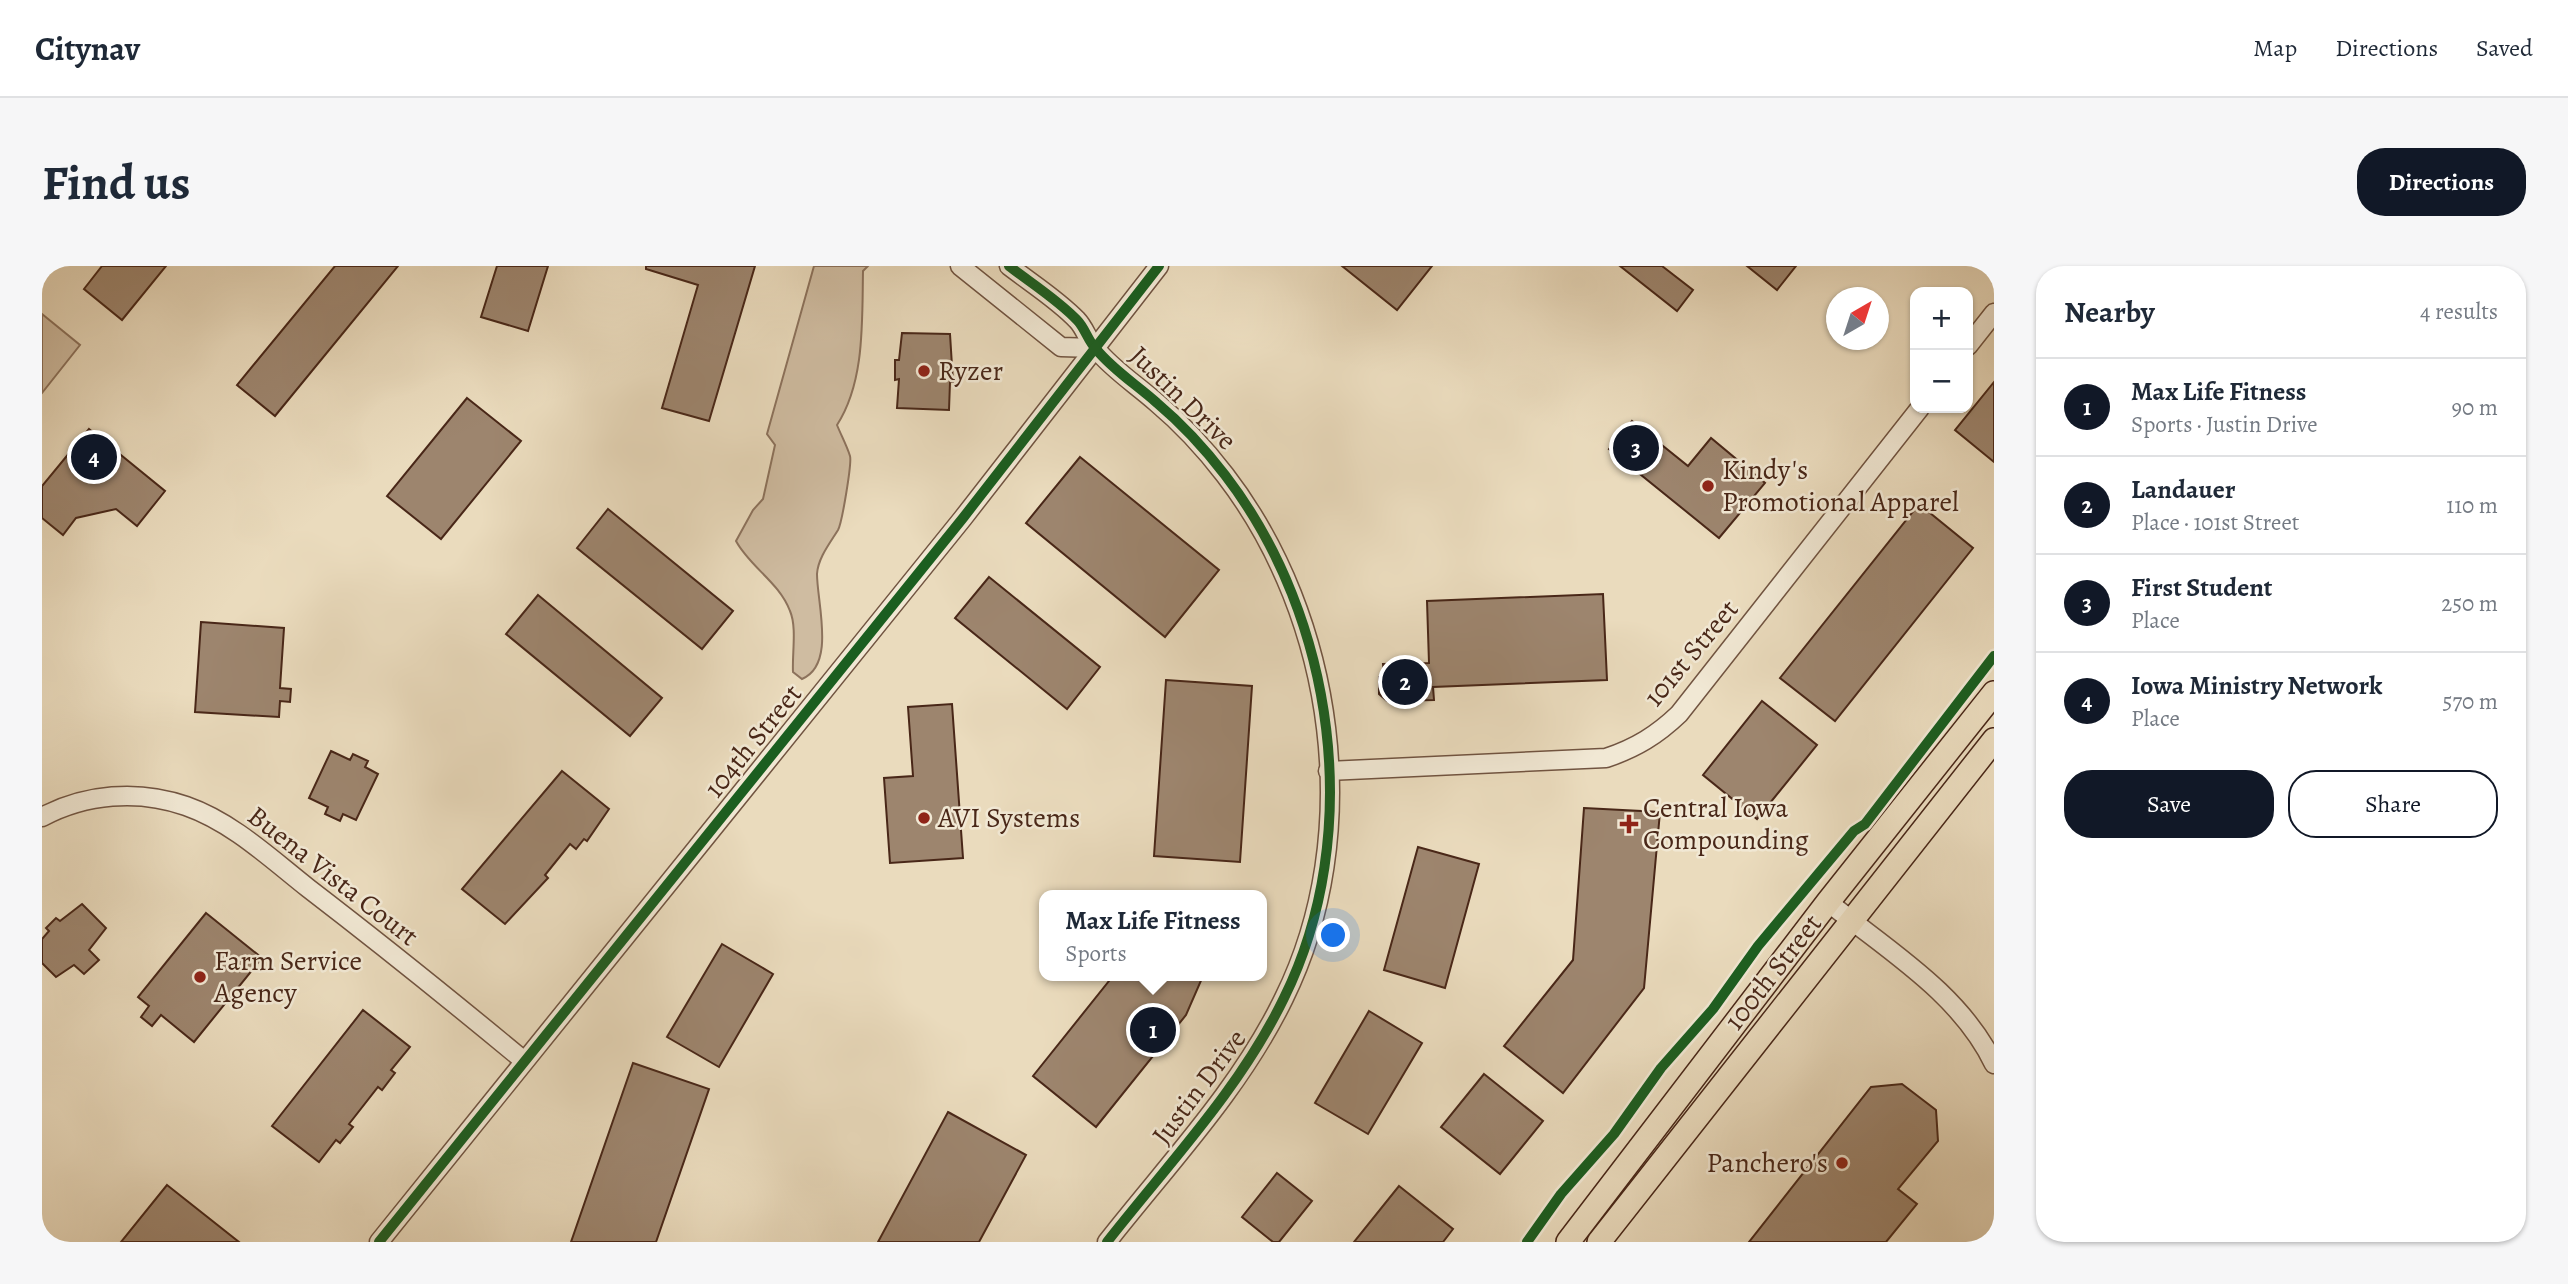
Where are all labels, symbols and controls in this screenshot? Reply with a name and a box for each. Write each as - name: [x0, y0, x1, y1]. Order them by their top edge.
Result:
- text: Citynav: [35, 26, 140, 71]
- text: Map: [2253, 32, 2297, 64]
- text: Directions: [2335, 32, 2438, 64]
- text: Saved: [2476, 32, 2533, 64]
- button: Directions: [2357, 148, 2526, 216]
- text: Find us: [42, 149, 190, 216]
- north arrow: [1826, 287, 1889, 350]
- map controls: [1910, 287, 1973, 413]
- button: +: [1910, 287, 1973, 350]
- text: Nearby: [2064, 292, 2155, 332]
- text: 4 results: [2420, 296, 2498, 327]
- street label: Justin Drive: [1121, 337, 1245, 459]
- button: −: [1910, 350, 1973, 413]
- place label: Ryzer: [938, 352, 1003, 390]
- marker: Ryzer: [916, 363, 932, 379]
- text: Max Life Fitness: [2131, 374, 2306, 409]
- text: 1: [2083, 392, 2091, 423]
- text: 90 m: [2452, 392, 2498, 423]
- text: Sports · Justin Drive: [2131, 409, 2317, 440]
- pin: 3: [1613, 422, 1659, 474]
- pin: 4: [71, 431, 117, 483]
- place label: Kindy's Promotional Apparel: [1722, 451, 1959, 521]
- text: Landauer: [2131, 472, 2235, 507]
- marker: Kindy's Promotional Apparel: [1700, 478, 1716, 494]
- text: 2: [2081, 490, 2093, 521]
- text: 110 m: [2446, 490, 2498, 521]
- text: Place · 101st Street: [2131, 507, 2299, 538]
- text: First Student: [2131, 570, 2272, 605]
- text: 3: [2082, 588, 2092, 619]
- text: 250 m: [2441, 588, 2498, 619]
- street label: 101st Street: [1635, 591, 1747, 715]
- text: Place: [2131, 605, 2180, 636]
- pin: 2: [1382, 656, 1428, 708]
- text: Iowa Ministry Network: [2131, 668, 2382, 703]
- street label: 104th Street: [696, 676, 810, 806]
- text: 4: [2082, 686, 2092, 717]
- text: 570 m: [2443, 686, 2498, 717]
- text: Place: [2131, 703, 2180, 734]
- button: Save: [2064, 770, 2274, 838]
- button: Share: [2288, 770, 2498, 838]
- place label: Central Iowa Compounding: [1643, 789, 1809, 859]
- street label: Buena Vista Court: [240, 797, 426, 955]
- place label: AVI Systems: [937, 799, 1080, 837]
- marker: AVI Systems: [916, 810, 932, 826]
- marker: Central Iowa Compounding: [1621, 816, 1637, 832]
- popup: [1039, 890, 1267, 981]
- text: Max Life Fitness: [1065, 903, 1241, 938]
- street label: 100th Street: [1716, 906, 1830, 1038]
- your location: [1316, 918, 1350, 952]
- text: Sports: [1065, 938, 1127, 969]
- place label: Farm Service Agency: [213, 942, 362, 1012]
- marker: Farm Service Agency: [192, 969, 208, 985]
- pin: 1: [1130, 1004, 1176, 1056]
- street label: Justin Drive: [1143, 1021, 1255, 1153]
- place label: Panchero's: [1706, 1144, 1828, 1182]
- marker: Panchero's: [1834, 1155, 1850, 1171]

